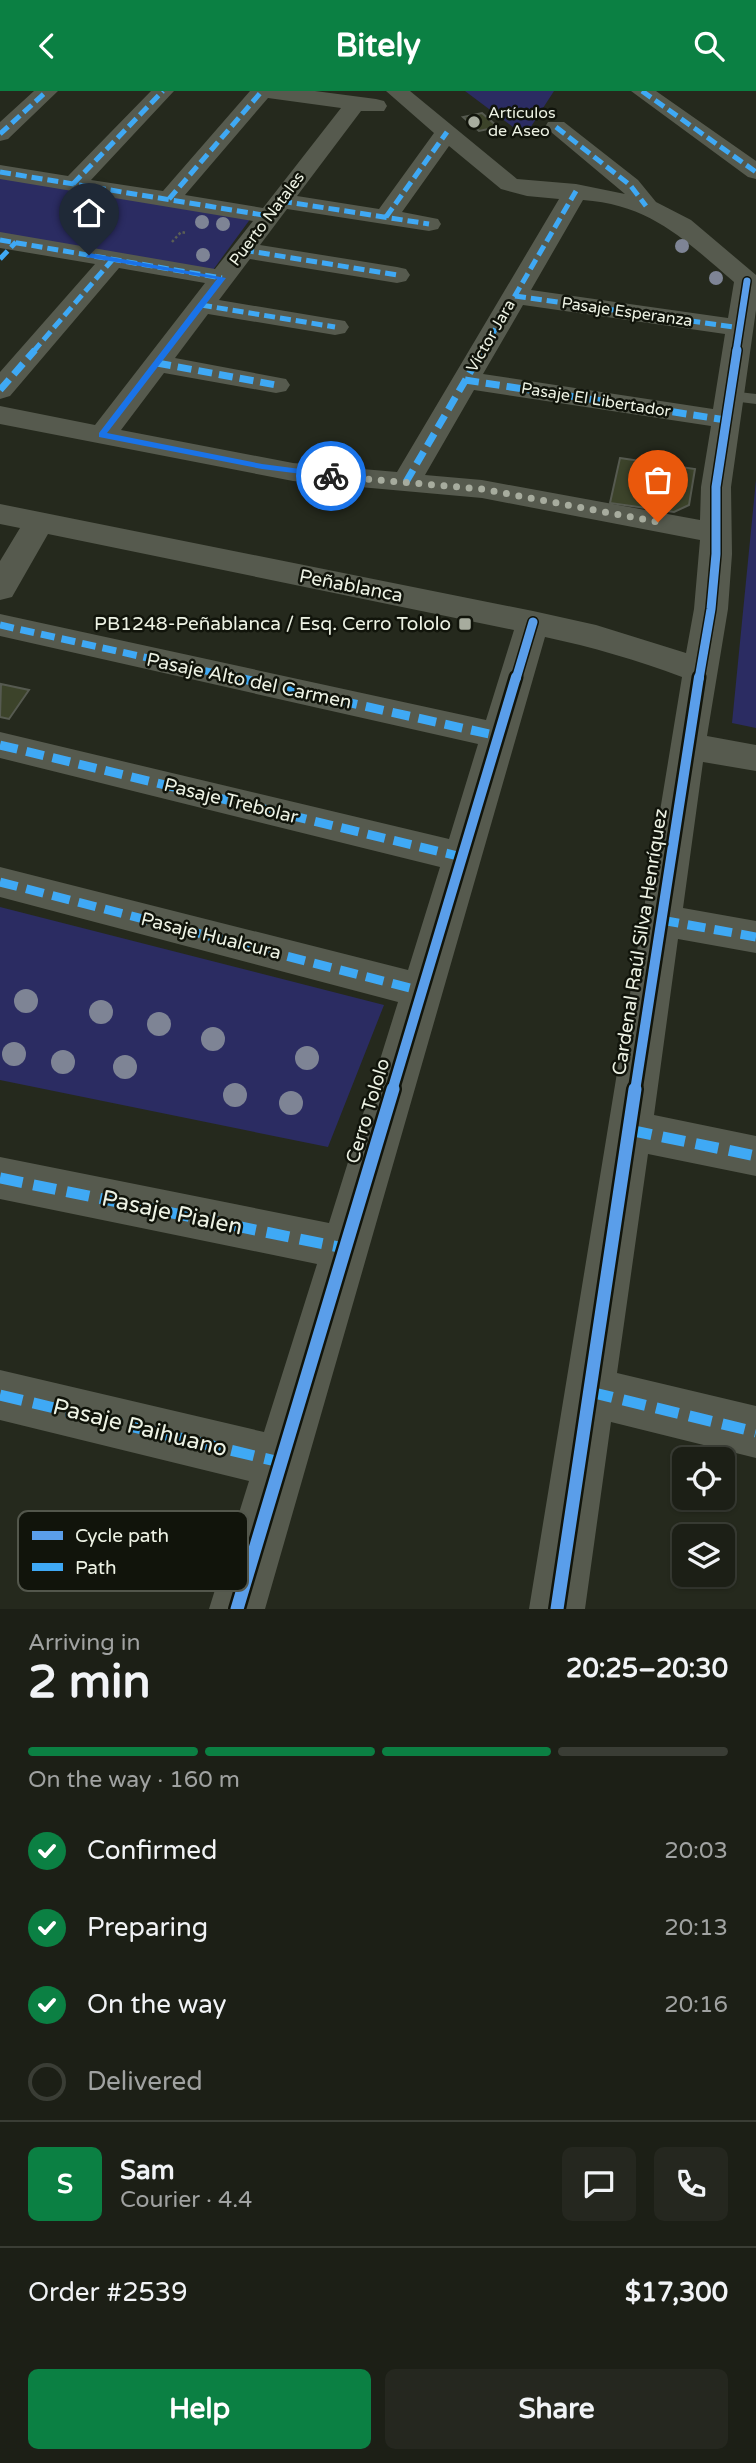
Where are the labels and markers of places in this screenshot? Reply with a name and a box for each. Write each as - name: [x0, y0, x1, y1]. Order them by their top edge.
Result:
- place label: Artículos de Aseo: [488, 103, 556, 141]
- marker: Artículos de Aseo: [466, 114, 482, 130]
- pin: [59, 183, 119, 255]
- pin: [628, 450, 688, 522]
- place label: PB1248-Peñablanca / Esq. Cerro Tololo: [94, 613, 451, 635]
- marker: PB1248-Peñablanca / Esq. Cerro Tololo: [457, 616, 473, 632]

